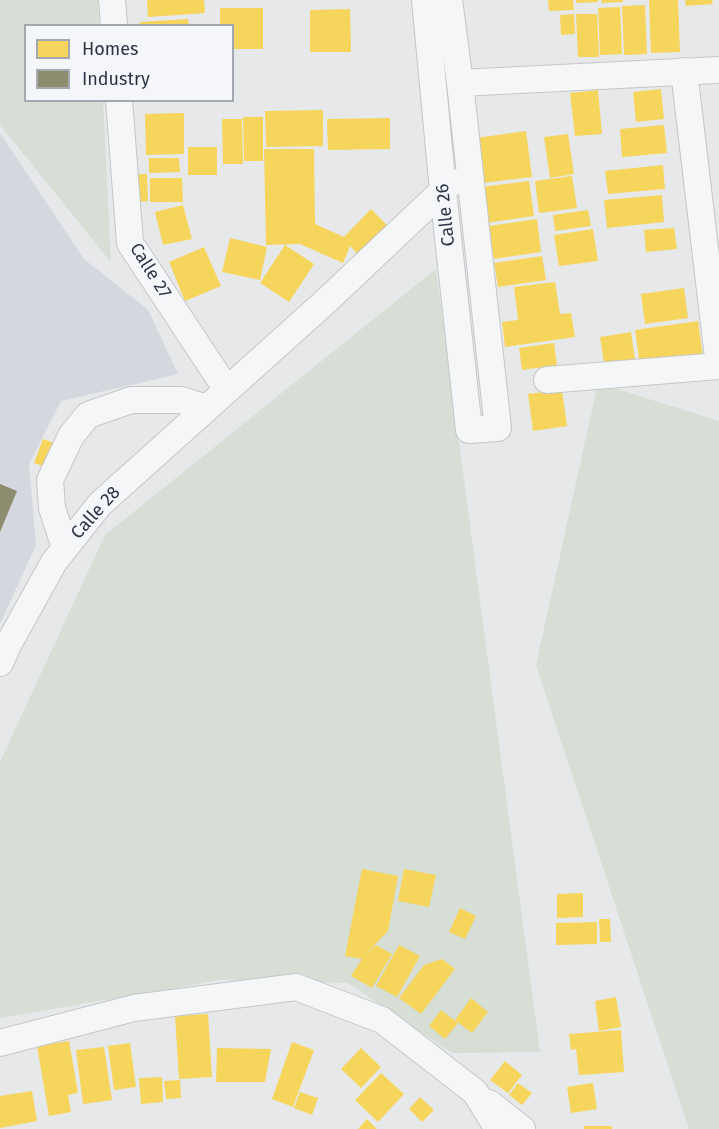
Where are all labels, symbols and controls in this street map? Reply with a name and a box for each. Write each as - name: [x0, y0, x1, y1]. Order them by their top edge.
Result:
- legend: [24, 24, 234, 102]
- text: Homes: [82, 38, 138, 60]
- text: Industry: [82, 68, 150, 90]
- street label: Calle 26: [432, 183, 460, 247]
- street label: Calle 27: [125, 239, 175, 303]
- street label: Calle 28: [67, 482, 125, 544]

